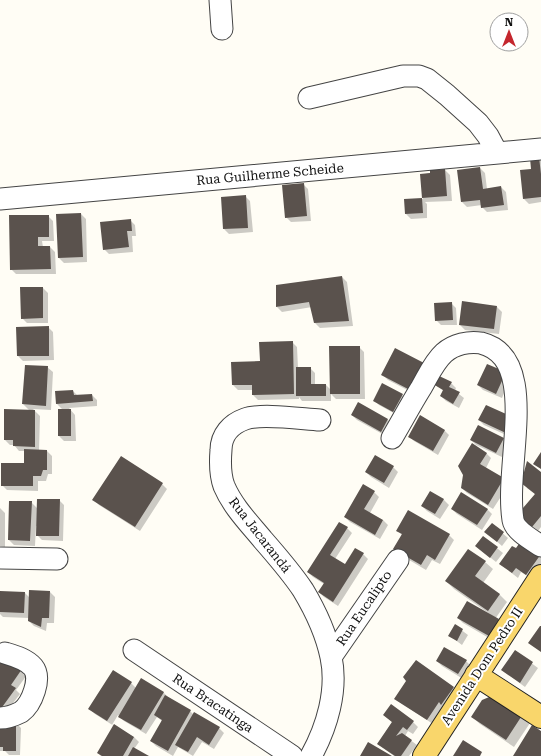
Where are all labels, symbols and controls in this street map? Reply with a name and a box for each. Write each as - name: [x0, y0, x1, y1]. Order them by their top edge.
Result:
- north arrow: [489, 12, 529, 52]
- text: N: [505, 16, 514, 29]
- street label: Rua Guilherme Scheide: [196, 160, 344, 188]
- street label: Rua Jacarandá: [226, 494, 294, 576]
- street label: Rua Eucalipto: [333, 568, 395, 648]
- street label: Avenida Dom Pedro II: [438, 604, 526, 728]
- street label: Rua Bracatinga: [170, 671, 256, 735]

